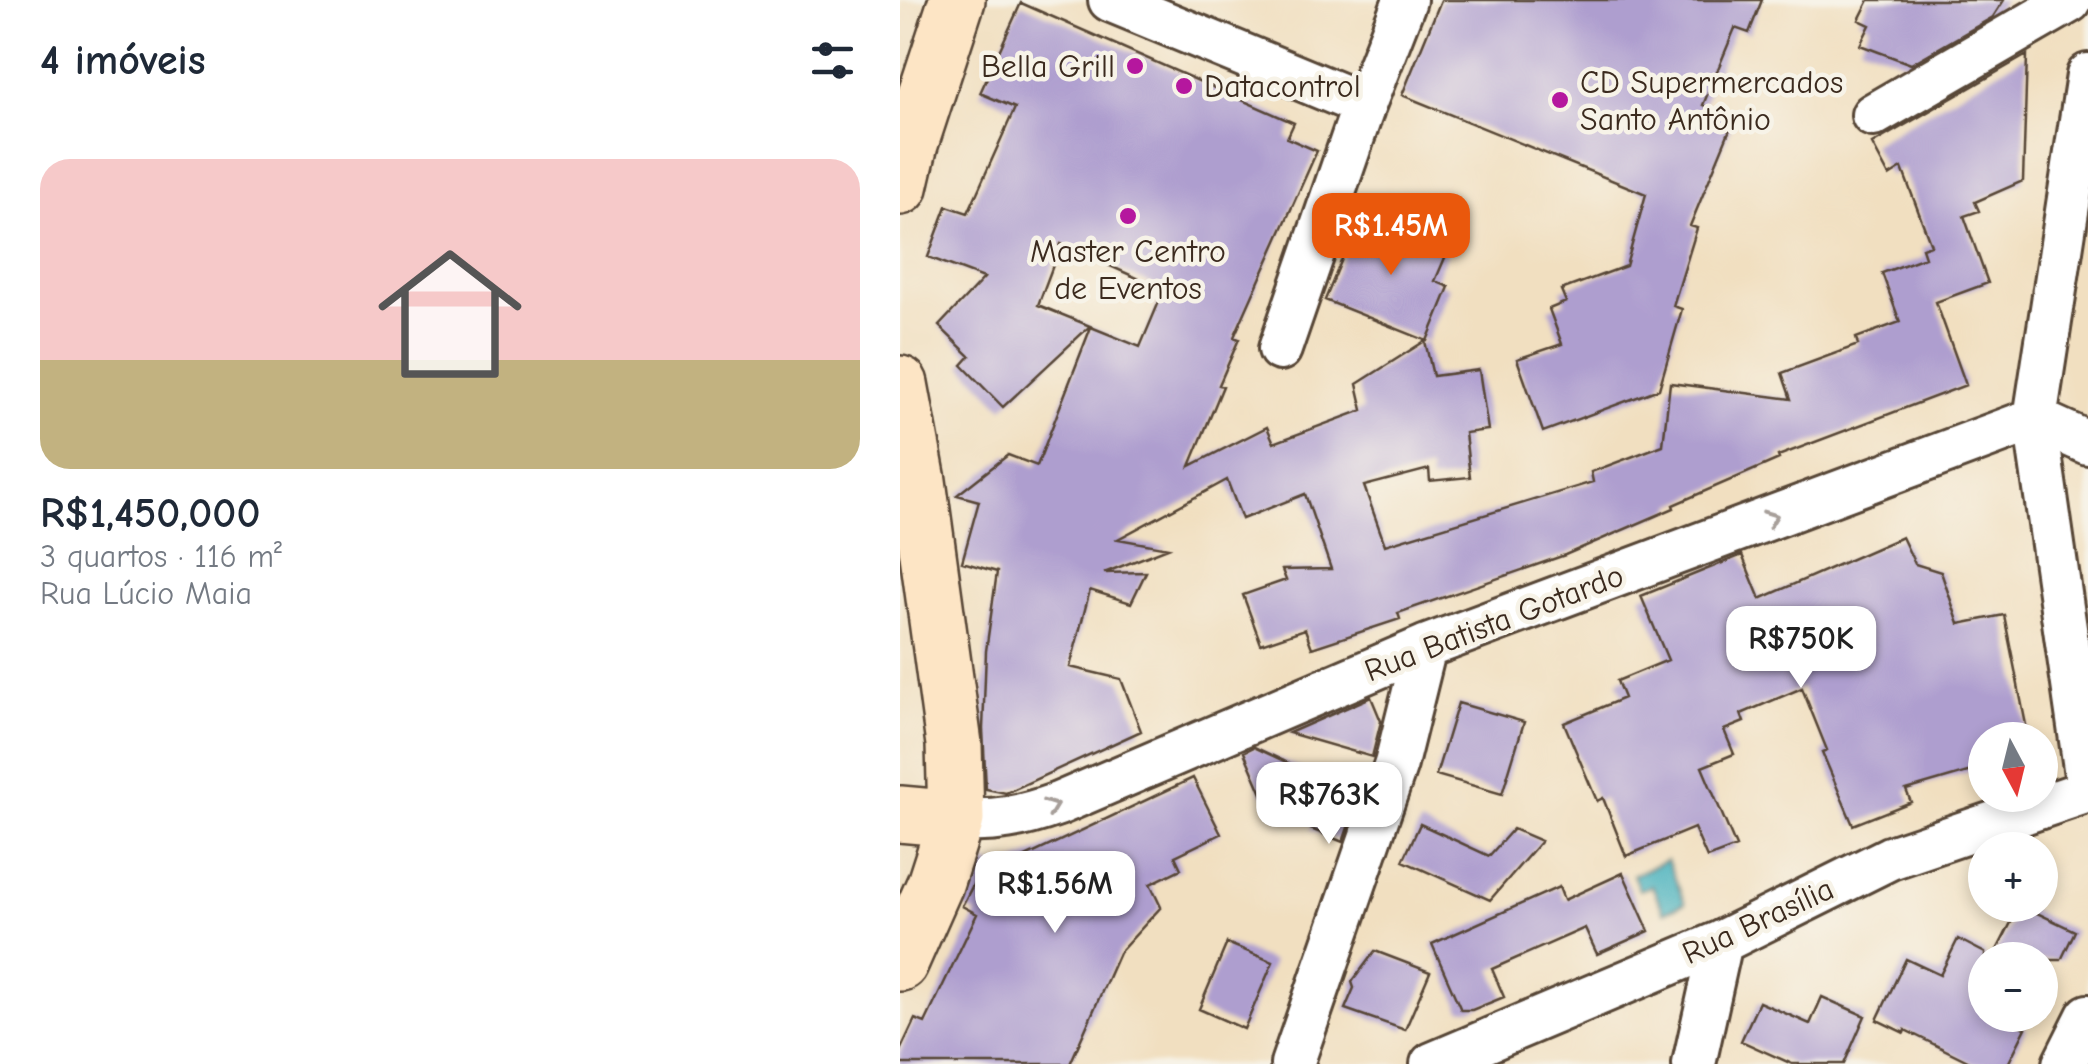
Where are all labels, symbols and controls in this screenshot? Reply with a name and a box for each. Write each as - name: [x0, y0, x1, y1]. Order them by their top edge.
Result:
- icon: filters: [805, 33, 860, 88]
- text: 4 imóveis: [40, 36, 206, 85]
- place label: Bella Grill: [981, 48, 1115, 85]
- marker: Bella Grill: [1124, 55, 1146, 77]
- place label: CD Supermercados Santo Antônio: [1580, 64, 1843, 138]
- place label: Datacontrol: [1204, 68, 1361, 105]
- marker: Datacontrol: [1173, 75, 1195, 97]
- marker: CD Supermercados Santo Antônio: [1549, 89, 1571, 111]
- pin: R$1.45M: [1299, 193, 1483, 278]
- marker: Master Centro de Eventos: [1117, 205, 1139, 227]
- text: R$1.45M: [1334, 207, 1448, 244]
- icon: home: [360, 224, 540, 404]
- place label: Master Centro de Eventos: [1030, 233, 1226, 307]
- text: R$1,450,000: [40, 489, 260, 538]
- one-way arrow: [1761, 509, 1778, 530]
- text: 3 quartos · 116 m²: [40, 538, 282, 575]
- street label: Rua Batista Gotardo: [1359, 557, 1629, 689]
- text: Rua Lúcio Maia: [40, 575, 252, 612]
- pin: R$750K: [1720, 606, 1882, 691]
- text: R$750K: [1748, 620, 1854, 657]
- north arrow: [1968, 722, 2058, 812]
- map controls: [1968, 722, 2058, 1032]
- pin: R$763K: [1248, 762, 1410, 847]
- text: R$763K: [1278, 776, 1380, 813]
- one-way arrow: [1041, 798, 1058, 818]
- button: +: [1968, 832, 2058, 922]
- pin: R$1.56M: [963, 851, 1147, 936]
- text: R$1.56M: [997, 865, 1113, 902]
- street label: Rua Brasília: [1677, 870, 1839, 972]
- button: −: [1968, 942, 2058, 1032]

